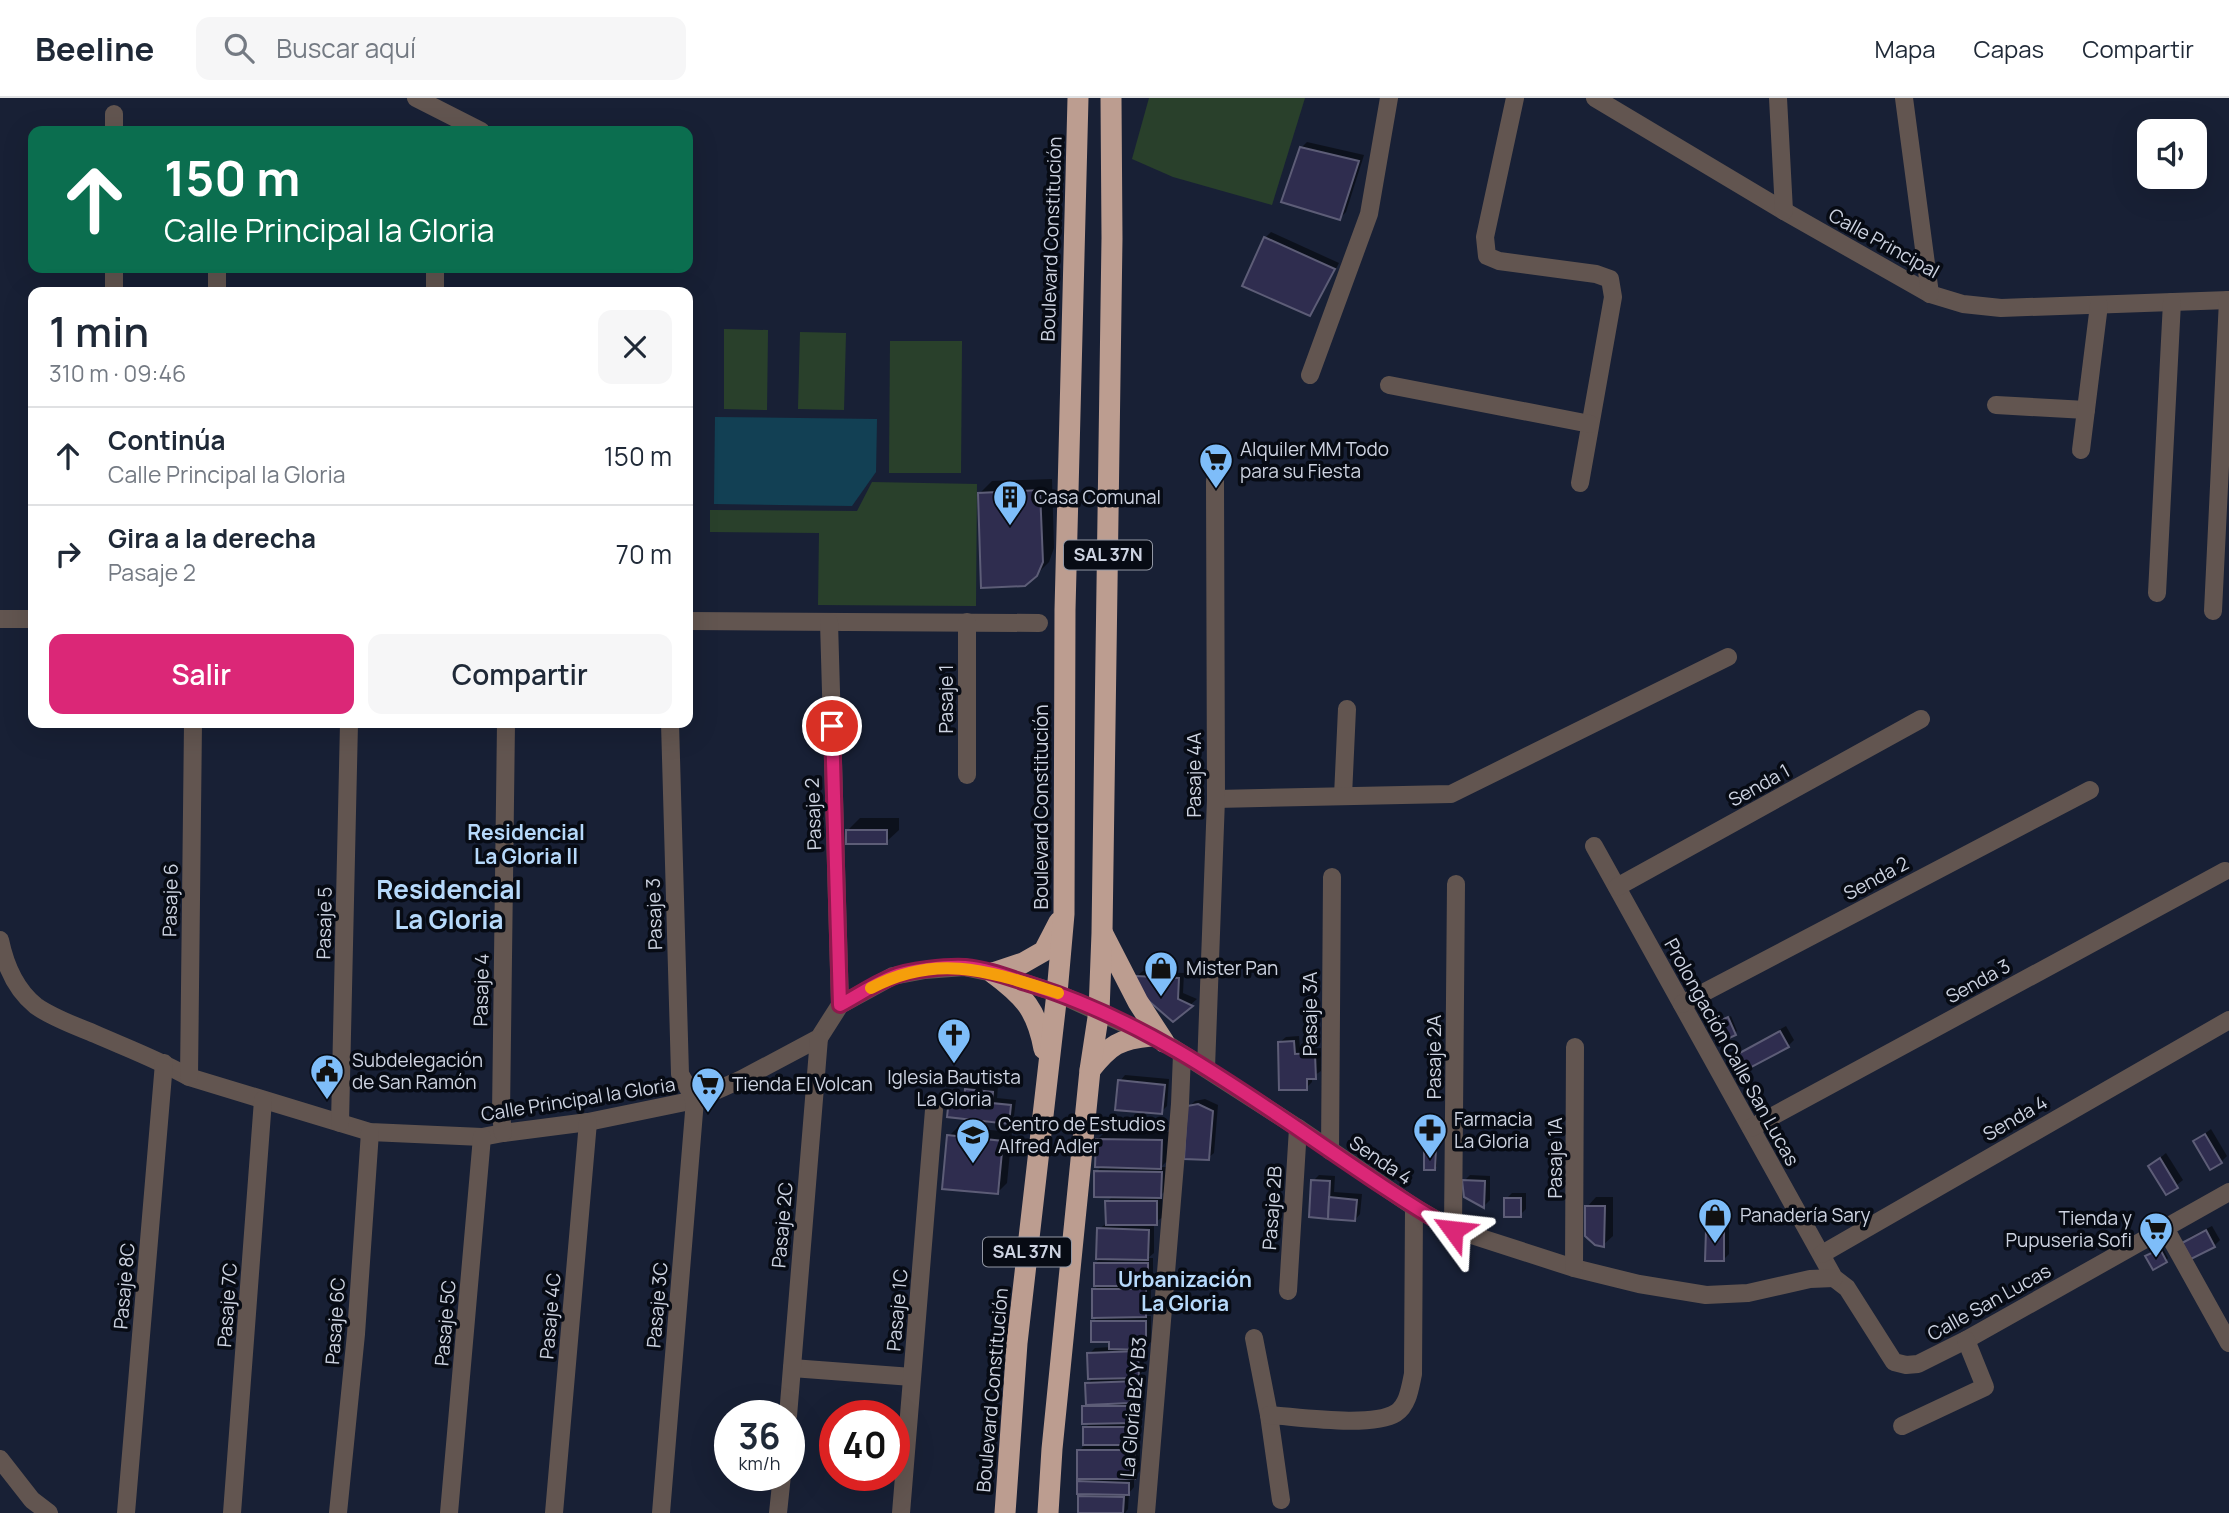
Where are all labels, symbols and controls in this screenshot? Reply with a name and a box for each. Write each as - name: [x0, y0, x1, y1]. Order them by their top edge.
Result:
- search box: [196, 17, 686, 80]
- text: Beeline: [35, 26, 154, 71]
- icon: search: [220, 29, 258, 67]
- text: Buscar aquí: [276, 30, 416, 66]
- text: Mapa: [1875, 32, 1936, 65]
- text: Capas: [1974, 32, 2044, 65]
- text: Compartir: [2082, 32, 2194, 65]
- map controls: [2137, 119, 2207, 189]
- button: sound: [2137, 119, 2207, 189]
- street label: Boulevard Constitución: [1034, 136, 1068, 342]
- text: 150 m: [164, 144, 300, 211]
- icon: ahead: [49, 154, 140, 245]
- street label: Calle Principal: [1824, 202, 1944, 284]
- text: Calle Principal la Gloria: [164, 208, 495, 252]
- text: 1 min: [49, 302, 149, 360]
- button: close: [598, 310, 672, 384]
- text: 310 m · 09:46: [49, 357, 186, 389]
- text: Continúa: [108, 422, 226, 458]
- place label: Alquiler MM Todo para su Fiesta: [1240, 436, 1389, 484]
- icon: ahead: [49, 437, 87, 475]
- text: 150 m: [604, 438, 672, 474]
- supermarket icon: Alquiler MM Todo para su Fiesta: [1197, 441, 1235, 490]
- text: Calle Principal la Gloria: [108, 458, 346, 490]
- building icon: Casa Comunal: [991, 478, 1029, 527]
- place label: Casa Comunal: [1034, 484, 1161, 510]
- text: Gira a la derecha: [108, 520, 316, 556]
- icon: right: [49, 535, 87, 573]
- text: 70 m: [616, 536, 672, 572]
- road number: SAL 37N: [1064, 541, 1152, 570]
- text: Pasaje 2: [108, 556, 196, 588]
- button: Salir: [49, 634, 354, 714]
- button: Compartir: [368, 634, 672, 714]
- street label: Pasaje 1: [933, 664, 959, 734]
- pin: [802, 696, 862, 756]
- street label: Boulevard Constitución: [1028, 705, 1054, 909]
- icon: arrive: [813, 707, 851, 745]
- street label: Pasaje 4A: [1181, 732, 1207, 818]
- street label: Senda 1: [1723, 757, 1795, 813]
- street label: Pasaje 2: [799, 777, 827, 851]
- district label: Residencial La Gloria II: [467, 818, 585, 870]
- street label: Senda 2: [1839, 850, 1913, 906]
- street label: Pasaje 6: [156, 863, 184, 937]
- district label: Residencial La Gloria: [376, 871, 522, 937]
- street label: Pasaje 3: [640, 877, 668, 951]
- street label: Pasaje 5: [310, 886, 338, 960]
- street label: Prolongación Calle San Lucas: [1658, 934, 1806, 1170]
- shop icon: Mister Pan: [1142, 949, 1180, 998]
- street label: Pasaje 4: [467, 953, 495, 1027]
- street label: Senda 3: [1941, 953, 2015, 1009]
- place label: Mister Pan: [1186, 955, 1278, 981]
- street label: Pasaje 3A: [1297, 972, 1323, 1056]
- street label: Pasaje 2A: [1421, 1015, 1447, 1099]
- church icon: Iglesia Bautista La Gloria: [935, 1016, 973, 1065]
- place label: Subdelegación de San Ramón: [352, 1047, 483, 1095]
- public building icon: Subdelegación de San Ramón: [308, 1052, 346, 1101]
- place label: Iglesia Bautista La Gloria: [887, 1064, 1021, 1112]
- supermarket icon: Tienda El Volcan: [689, 1065, 727, 1114]
- street label: Calle Principal la Gloria: [479, 1071, 677, 1127]
- place label: Tienda El Volcan: [732, 1071, 873, 1097]
- street label: Senda 4: [1978, 1089, 2052, 1147]
- place label: Farmacia La Gloria: [1454, 1106, 1532, 1154]
- place label: Centro de Estudios Alfred Adler: [998, 1111, 1166, 1159]
- pharmacy icon: Farmacia La Gloria: [1411, 1111, 1449, 1160]
- school or university icon: Centro de Estudios Alfred Adler: [954, 1116, 992, 1165]
- street label: Pasaje 1A: [1542, 1117, 1568, 1199]
- street label: Senda 4: [1344, 1129, 1418, 1191]
- street label: Pasaje 2B: [1256, 1165, 1288, 1251]
- street label: Pasaje 2C: [765, 1181, 799, 1269]
- position arrow: [1416, 1193, 1490, 1267]
- shop icon: Panadería Sary: [1696, 1196, 1734, 1245]
- place label: Panadería Sary: [1740, 1202, 1870, 1228]
- place label: Tienda y Pupuseria Sofi: [2006, 1205, 2132, 1253]
- supermarket icon: Tienda y Pupuseria Sofi: [2137, 1210, 2175, 1259]
- road number: SAL 37N: [983, 1238, 1071, 1266]
- street label: Pasaje 8C: [107, 1242, 141, 1330]
- street label: Calle San Lucas: [1923, 1257, 2055, 1347]
- street label: Pasaje 3C: [640, 1261, 674, 1349]
- street label: Pasaje 7C: [211, 1262, 243, 1348]
- district label: Urbanización La Gloria: [1118, 1265, 1252, 1317]
- street label: Pasaje 1C: [880, 1268, 914, 1352]
- street label: Pasaje 4C: [533, 1272, 567, 1360]
- street label: Pasaje 6C: [319, 1277, 351, 1365]
- street label: Pasaje 5C: [428, 1279, 462, 1367]
- street label: Boulevard Constitución: [970, 1287, 1014, 1493]
- street label: La Gloria B2 Y B3: [1114, 1336, 1152, 1478]
- speed limit sign: 40: [819, 1400, 910, 1491]
- text: 36: [738, 1412, 781, 1460]
- text: km/h: [739, 1451, 780, 1475]

